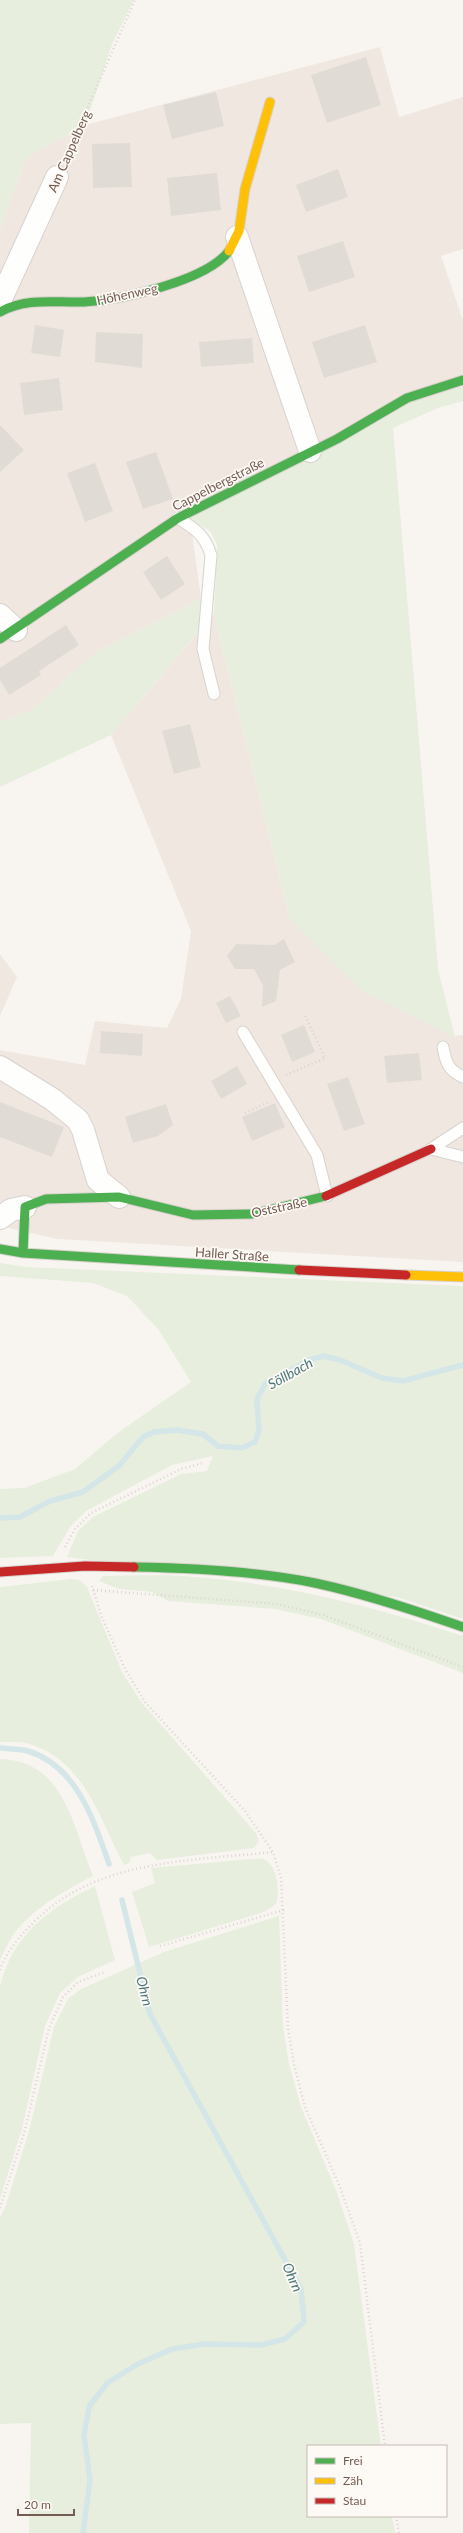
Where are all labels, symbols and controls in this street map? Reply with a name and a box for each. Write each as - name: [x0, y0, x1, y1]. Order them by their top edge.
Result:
- street label: Am Cappelberg: [44, 107, 94, 194]
- street label: Höhenweg: [95, 280, 159, 308]
- street label: Cappelbergstraße: [169, 454, 267, 514]
- street label: Oststraße: [250, 1193, 308, 1221]
- street label: Haller Straße: [195, 1243, 270, 1265]
- water label: Söllbach: [264, 1354, 316, 1392]
- water label: Ohrn: [133, 1974, 157, 2008]
- water label: Ohrn: [279, 2260, 307, 2294]
- legend: [307, 2445, 447, 2517]
- text: Frei: [343, 2453, 363, 2468]
- text: Zäh: [343, 2473, 363, 2488]
- scale bar: [18, 2491, 74, 2517]
- text: Stau: [343, 2493, 366, 2508]
- text: 20 m: [24, 2497, 51, 2512]

